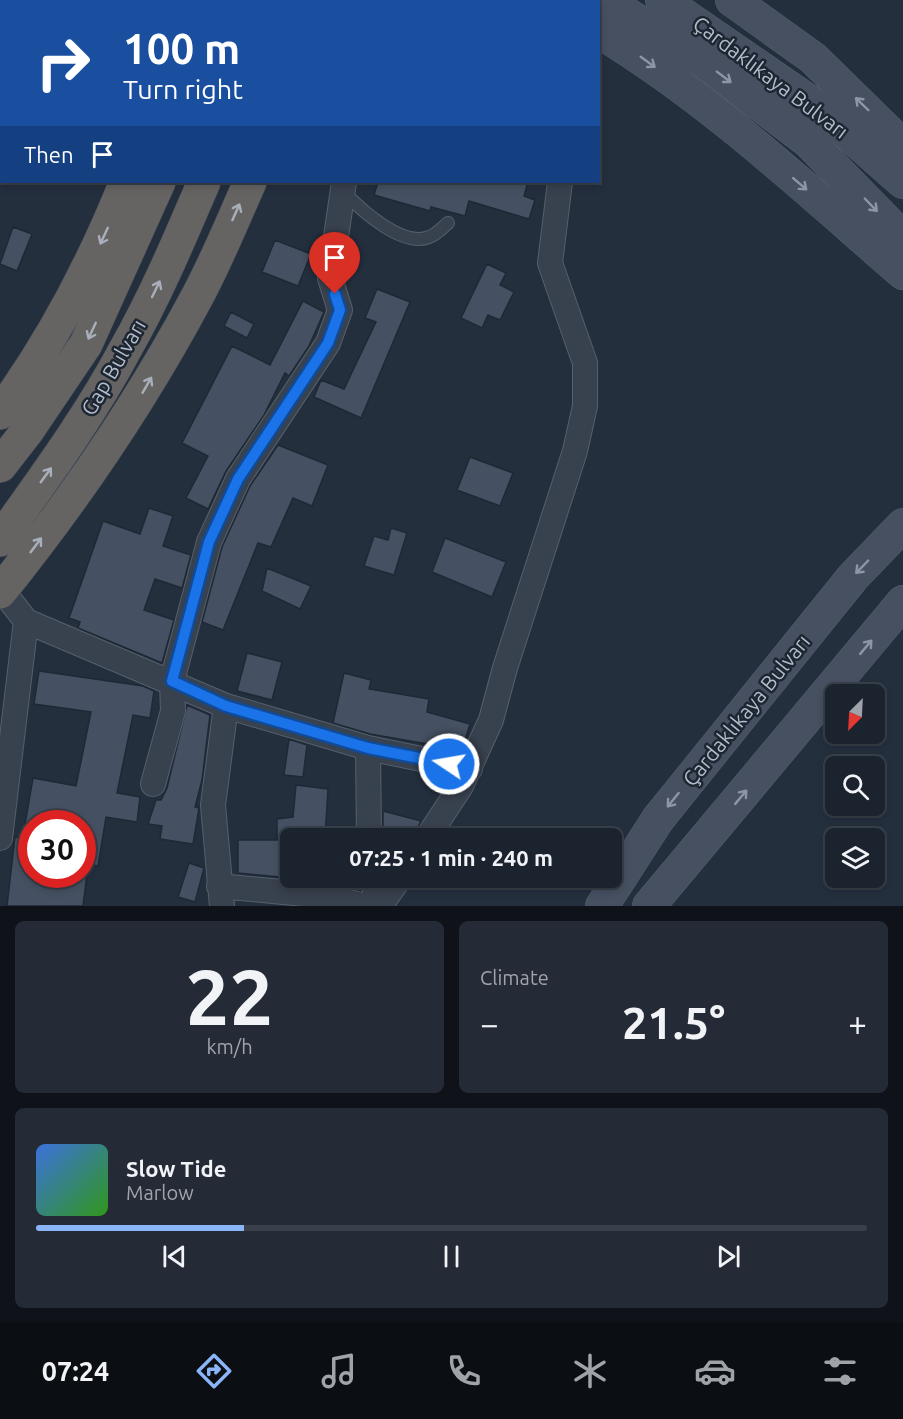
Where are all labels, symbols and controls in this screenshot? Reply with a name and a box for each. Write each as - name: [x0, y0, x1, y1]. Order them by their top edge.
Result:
- street label: Çardaklıkaya Bulvarı: [689, 11, 853, 143]
- icon: right: [24, 24, 102, 102]
- text: 100 m: [123, 25, 240, 72]
- one-way arrow: [640, 55, 656, 68]
- one-way arrow: [716, 70, 732, 83]
- text: Turn right: [123, 74, 243, 104]
- one-way arrow: [854, 97, 869, 112]
- icon: arrive: [86, 138, 119, 171]
- text: Then: [24, 142, 74, 167]
- one-way arrow: [792, 177, 808, 190]
- one-way arrow: [863, 197, 878, 212]
- one-way arrow: [231, 204, 242, 222]
- one-way arrow: [97, 226, 109, 244]
- pin: [309, 232, 360, 294]
- icon: arrive: [318, 241, 351, 274]
- one-way arrow: [150, 281, 162, 299]
- street label: Gap Bulvarı: [76, 315, 150, 419]
- one-way arrow: [86, 321, 98, 339]
- one-way arrow: [141, 377, 153, 394]
- one-way arrow: [40, 468, 52, 484]
- one-way arrow: [29, 538, 42, 554]
- one-way arrow: [855, 560, 870, 575]
- street label: Çardaklıkaya Bulvarı: [678, 629, 814, 791]
- one-way arrow: [859, 639, 872, 655]
- north arrow: [825, 684, 885, 744]
- map controls: [825, 684, 885, 888]
- position arrow: [417, 732, 481, 796]
- button: search: [825, 756, 885, 816]
- one-way arrow: [734, 789, 747, 805]
- one-way arrow: [666, 792, 680, 807]
- speed limit sign: 30: [18, 810, 96, 888]
- button: layers: [825, 828, 885, 888]
- text: 07:25 · 1 min · 240 m: [349, 845, 553, 870]
- text: 22: [186, 952, 273, 1040]
- text: Climate: [480, 966, 549, 989]
- text: 21.5°: [622, 997, 725, 1048]
- text: −: [480, 1005, 499, 1042]
- text: +: [848, 1005, 867, 1042]
- text: km/h: [206, 1035, 253, 1058]
- text: Slow Tide: [126, 1156, 226, 1181]
- text: Marlow: [126, 1181, 194, 1204]
- icon: previous: [158, 1240, 191, 1273]
- icon: pause: [435, 1240, 468, 1273]
- icon: next: [712, 1240, 745, 1273]
- icon: directions: [193, 1350, 235, 1392]
- icon: music: [318, 1350, 360, 1392]
- icon: phone: [443, 1350, 485, 1392]
- icon: climate: [569, 1350, 611, 1392]
- icon: car: [694, 1350, 736, 1392]
- icon: filters: [819, 1350, 861, 1392]
- text: 07:24: [42, 1356, 109, 1386]

